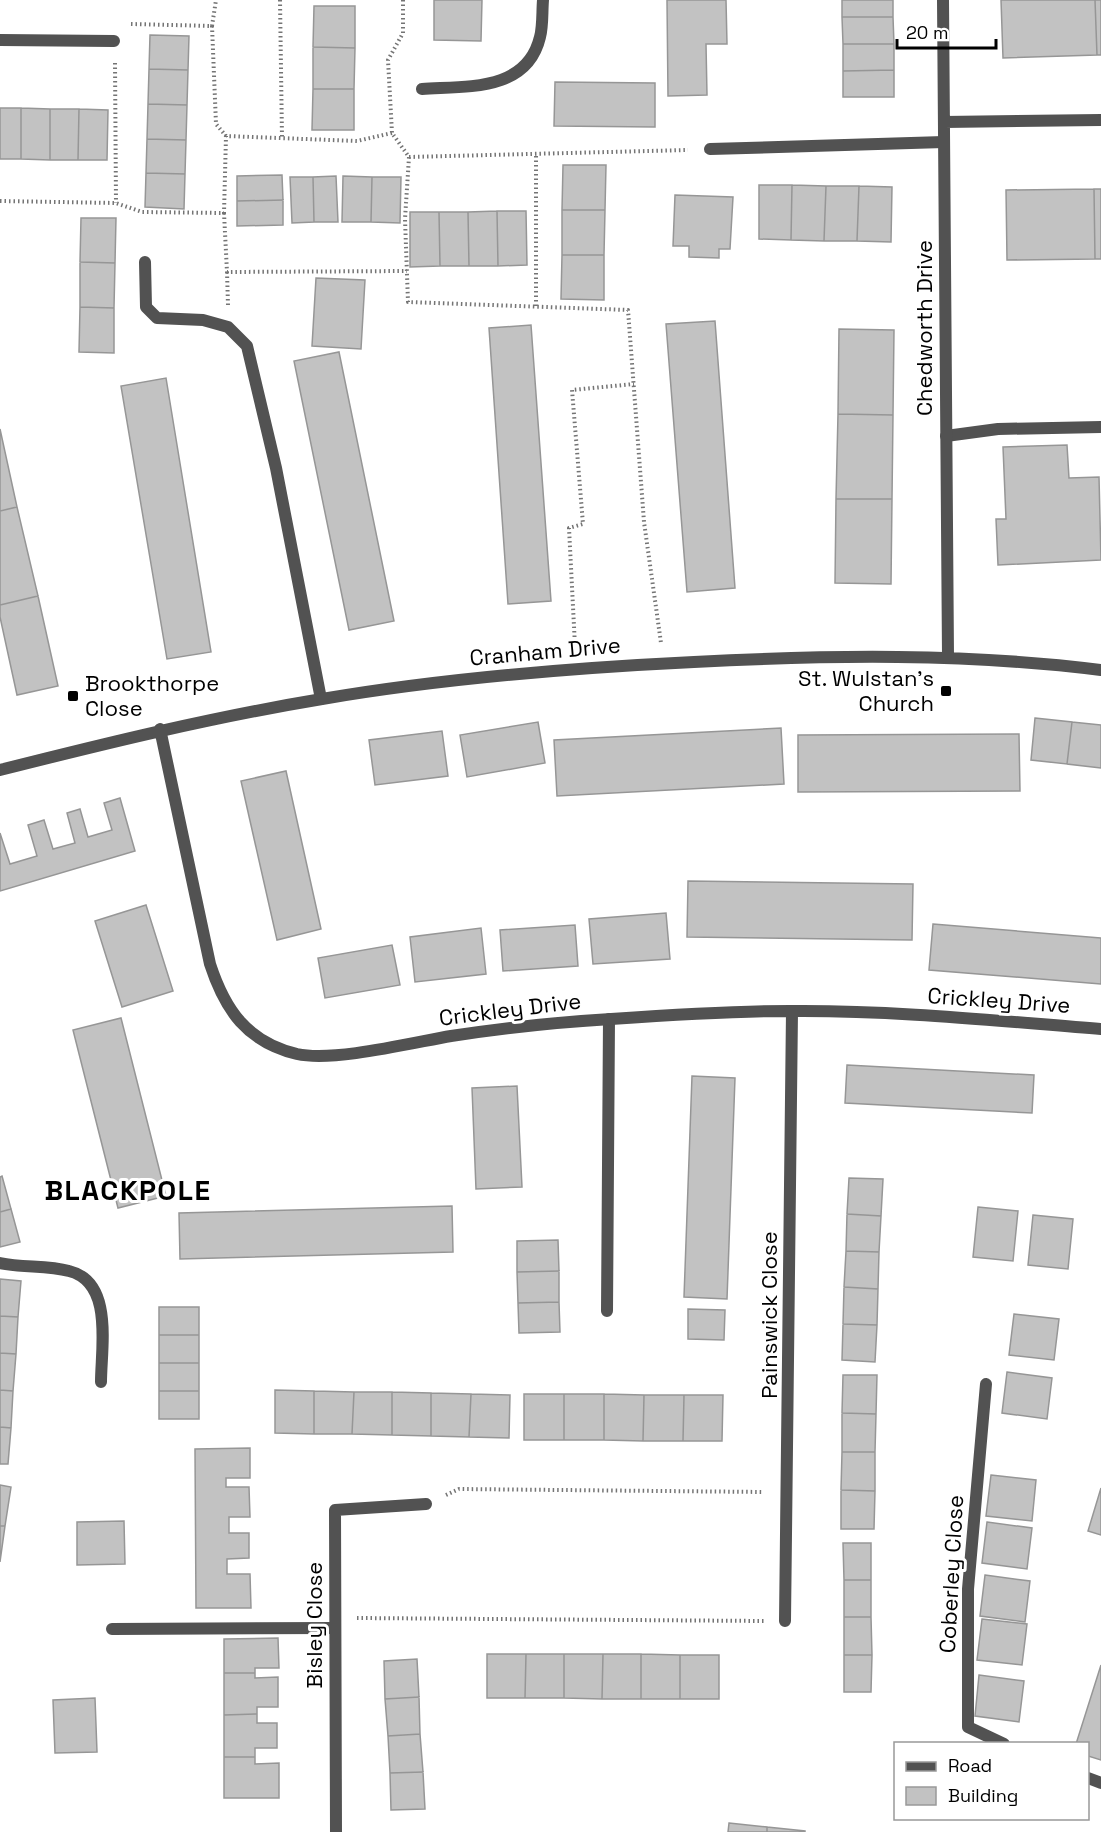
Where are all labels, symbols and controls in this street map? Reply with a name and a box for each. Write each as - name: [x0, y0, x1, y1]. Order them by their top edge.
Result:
- scale bar: [897, 12, 996, 50]
- text: 20 m: [906, 21, 949, 44]
- street label: Chedworth Drive: [910, 240, 938, 416]
- street label: Cranham Drive: [468, 630, 622, 672]
- place label: St. Wulstan's Church: [798, 664, 934, 717]
- place label: Brookthorpe Close: [85, 669, 219, 722]
- marker: St. Wulstan's Church: [939, 684, 953, 698]
- marker: Brookthorpe Close: [66, 689, 80, 703]
- street label: Crickley Drive: [927, 981, 1071, 1019]
- street label: Crickley Drive: [437, 986, 583, 1032]
- district label: BLACKPOLE: [45, 1172, 211, 1208]
- street label: Painswick Close: [755, 1231, 783, 1399]
- street label: Coberley Close: [933, 1494, 969, 1654]
- street label: Bisley Close: [300, 1562, 328, 1688]
- legend: [894, 1742, 1089, 1820]
- text: Road: [948, 1754, 992, 1777]
- text: Building: [948, 1784, 1018, 1807]

